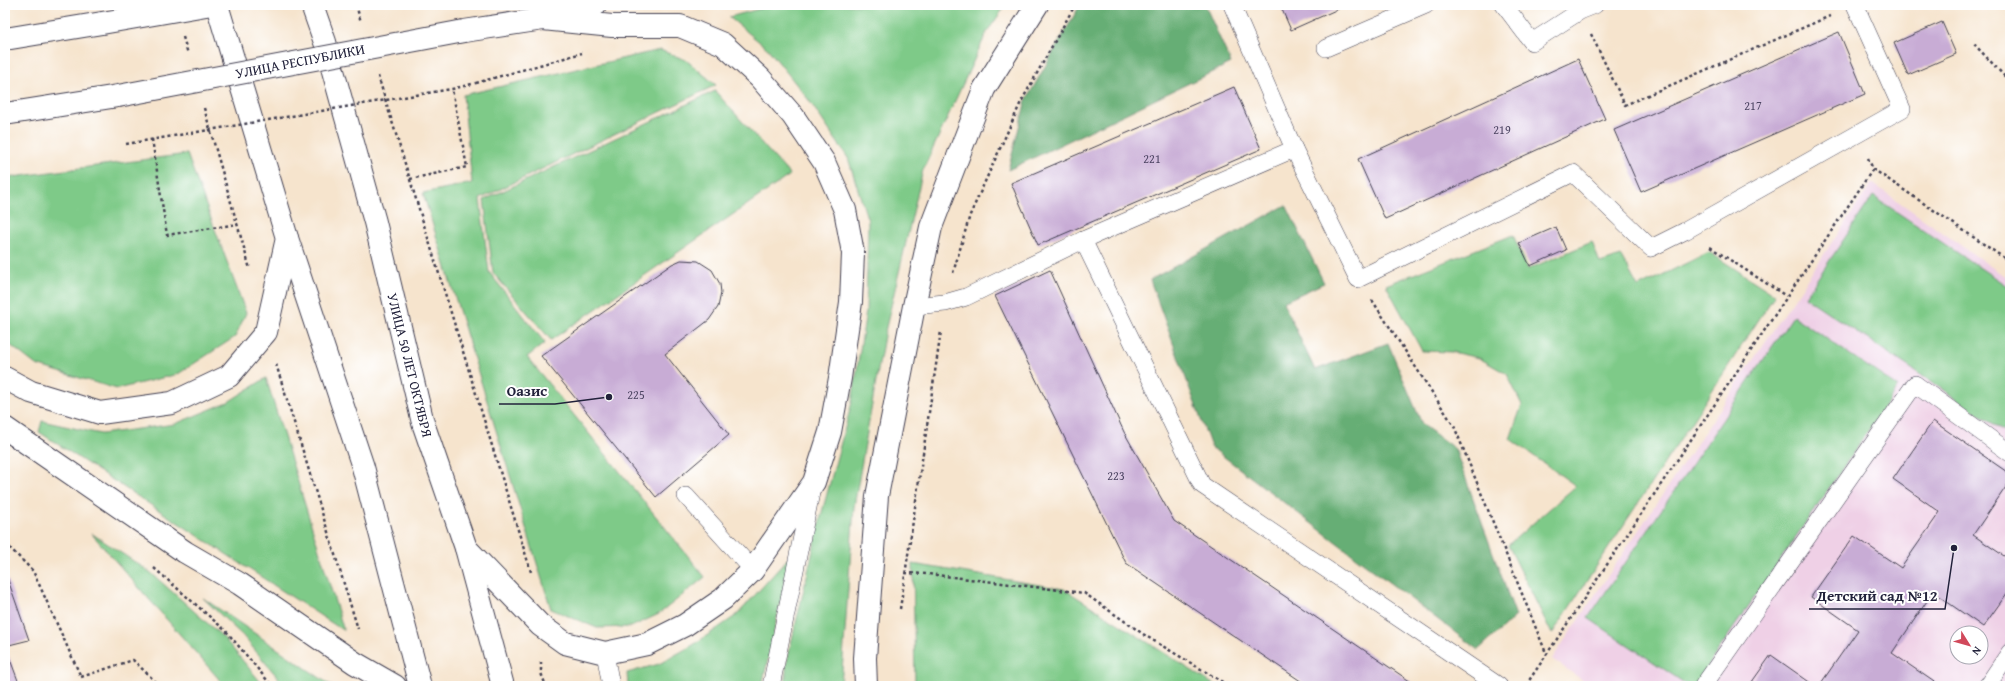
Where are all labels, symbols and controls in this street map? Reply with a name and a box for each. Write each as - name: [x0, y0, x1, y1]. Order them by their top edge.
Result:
- street label: УЛИЦА РЕСПУБЛИКИ: [234, 39, 366, 83]
- house number: 217: [1744, 97, 1762, 114]
- house number: 219: [1493, 121, 1511, 138]
- house number: 221: [1143, 150, 1161, 167]
- street label: УЛИЦА 50 ЛЕТ ОКТЯБРЯ: [382, 291, 438, 439]
- callout: Оазис: [499, 377, 555, 404]
- text: Оазис: [507, 380, 547, 401]
- house number: 225: [627, 386, 645, 403]
- house number: 223: [1107, 467, 1125, 484]
- callout: Детский сад №12: [1809, 582, 1945, 609]
- text: Детский сад №12: [1816, 585, 1937, 606]
- north arrow: [1949, 625, 1989, 665]
- text: N: [1968, 643, 1986, 659]

